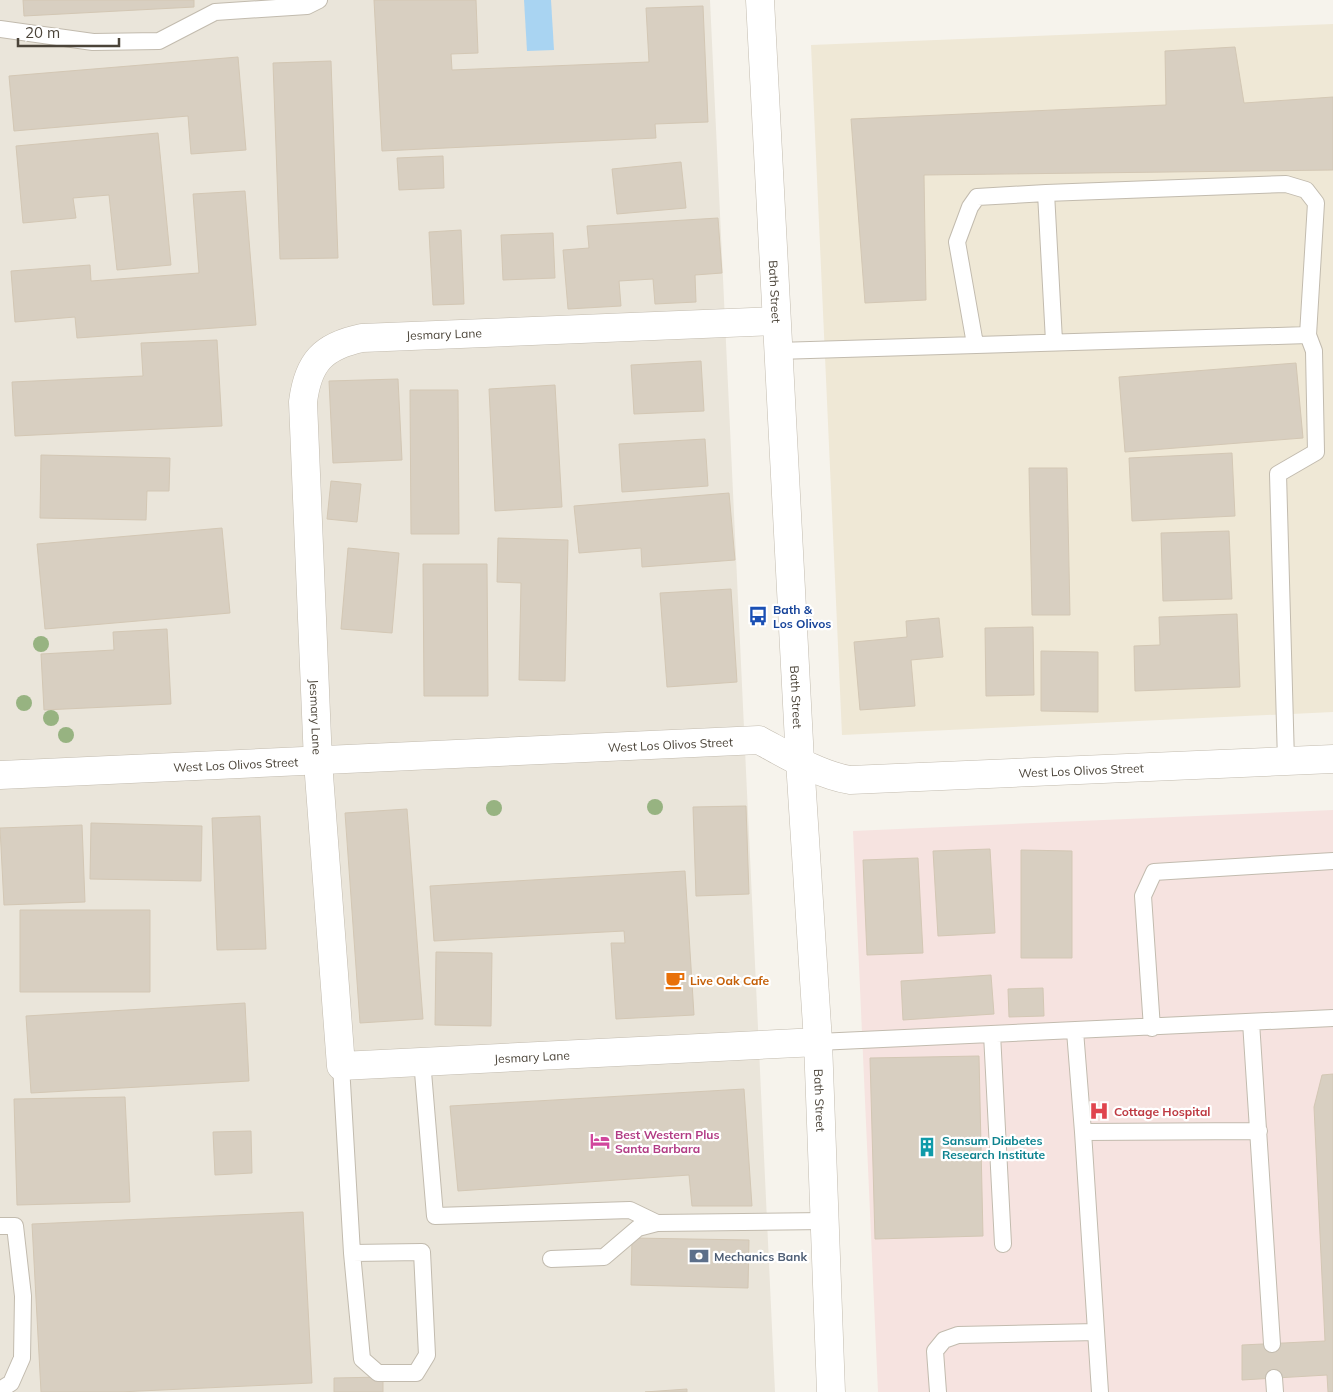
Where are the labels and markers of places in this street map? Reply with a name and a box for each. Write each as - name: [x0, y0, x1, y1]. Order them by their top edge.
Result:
- place label: Bath & Los Olivos: [773, 602, 831, 631]
- bus stop icon: Bath & Los Olivos: [747, 605, 769, 627]
- cafe icon: Live Oak Cafe: [664, 969, 686, 991]
- place label: Live Oak Cafe: [690, 973, 770, 988]
- hospital icon: Cottage Hospital: [1088, 1100, 1110, 1122]
- place label: Cottage Hospital: [1114, 1104, 1210, 1119]
- place label: Best Western Plus Santa Barbara: [615, 1127, 719, 1156]
- hotel icon: Best Western Plus Santa Barbara: [589, 1130, 611, 1152]
- place label: Sansum Diabetes Research Institute: [942, 1133, 1046, 1162]
- building icon: Sansum Diabetes Research Institute: [916, 1136, 938, 1158]
- bank icon: Mechanics Bank: [688, 1245, 710, 1267]
- place label: Mechanics Bank: [714, 1249, 807, 1264]

